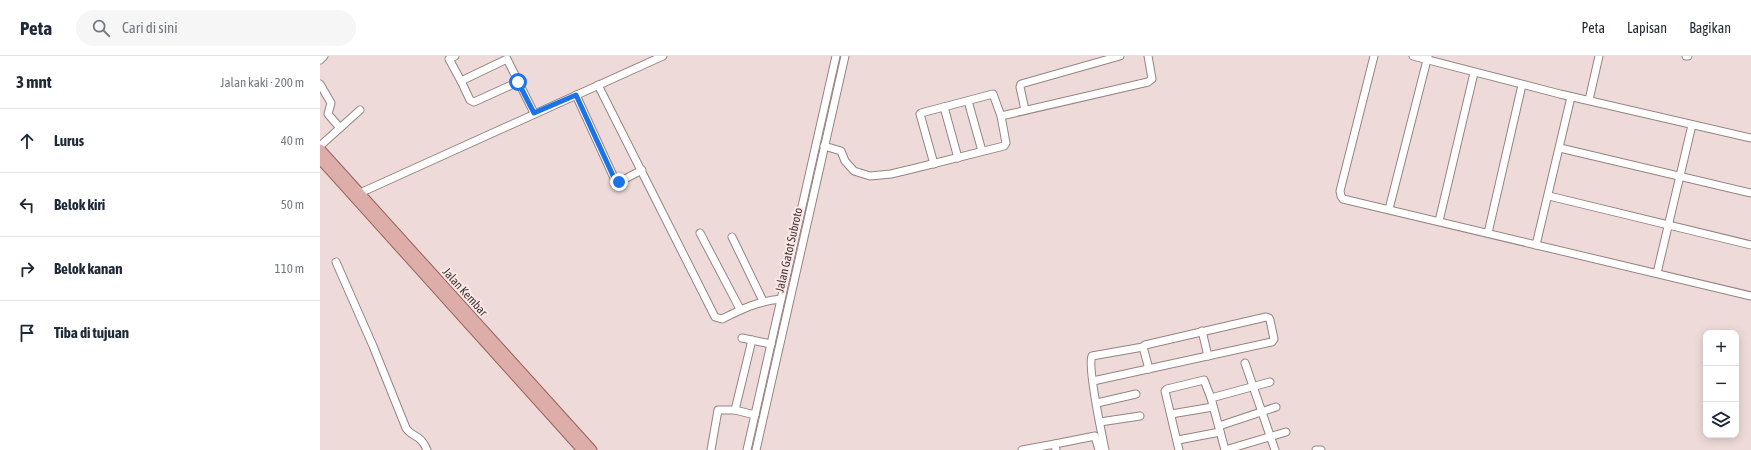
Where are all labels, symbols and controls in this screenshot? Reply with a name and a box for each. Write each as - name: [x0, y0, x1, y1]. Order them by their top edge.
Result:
- search box: [76, 10, 356, 46]
- text: Peta: [20, 17, 52, 39]
- icon: search: [90, 17, 112, 39]
- text: Cari di sini: [122, 19, 178, 36]
- text: Peta: [1581, 20, 1605, 36]
- text: Lapisan: [1627, 20, 1667, 36]
- text: Bagikan: [1689, 20, 1731, 36]
- text: 3 mnt: [16, 72, 52, 92]
- route start: [509, 73, 527, 91]
- text: Jalan kaki · 200 m: [220, 75, 304, 90]
- icon: ahead: [16, 130, 38, 152]
- text: Lurus: [54, 132, 84, 149]
- text: 40 m: [281, 133, 304, 148]
- route end: [610, 173, 628, 191]
- icon: left: [16, 194, 38, 216]
- text: Belok kiri: [54, 196, 105, 213]
- text: 50 m: [281, 197, 304, 212]
- street label: Jalan Gatot Subroto: [772, 206, 806, 294]
- icon: right: [16, 258, 38, 280]
- text: Belok kanan: [54, 260, 123, 277]
- text: 110 m: [275, 261, 304, 276]
- street label: Jalan Kembar: [440, 265, 491, 319]
- icon: arrive: [16, 322, 38, 344]
- text: Tiba di tujuan: [54, 324, 129, 341]
- map controls: [1703, 330, 1739, 438]
- button: +: [1703, 330, 1739, 366]
- button: −: [1703, 366, 1739, 402]
- button: layers: [1703, 402, 1739, 438]

